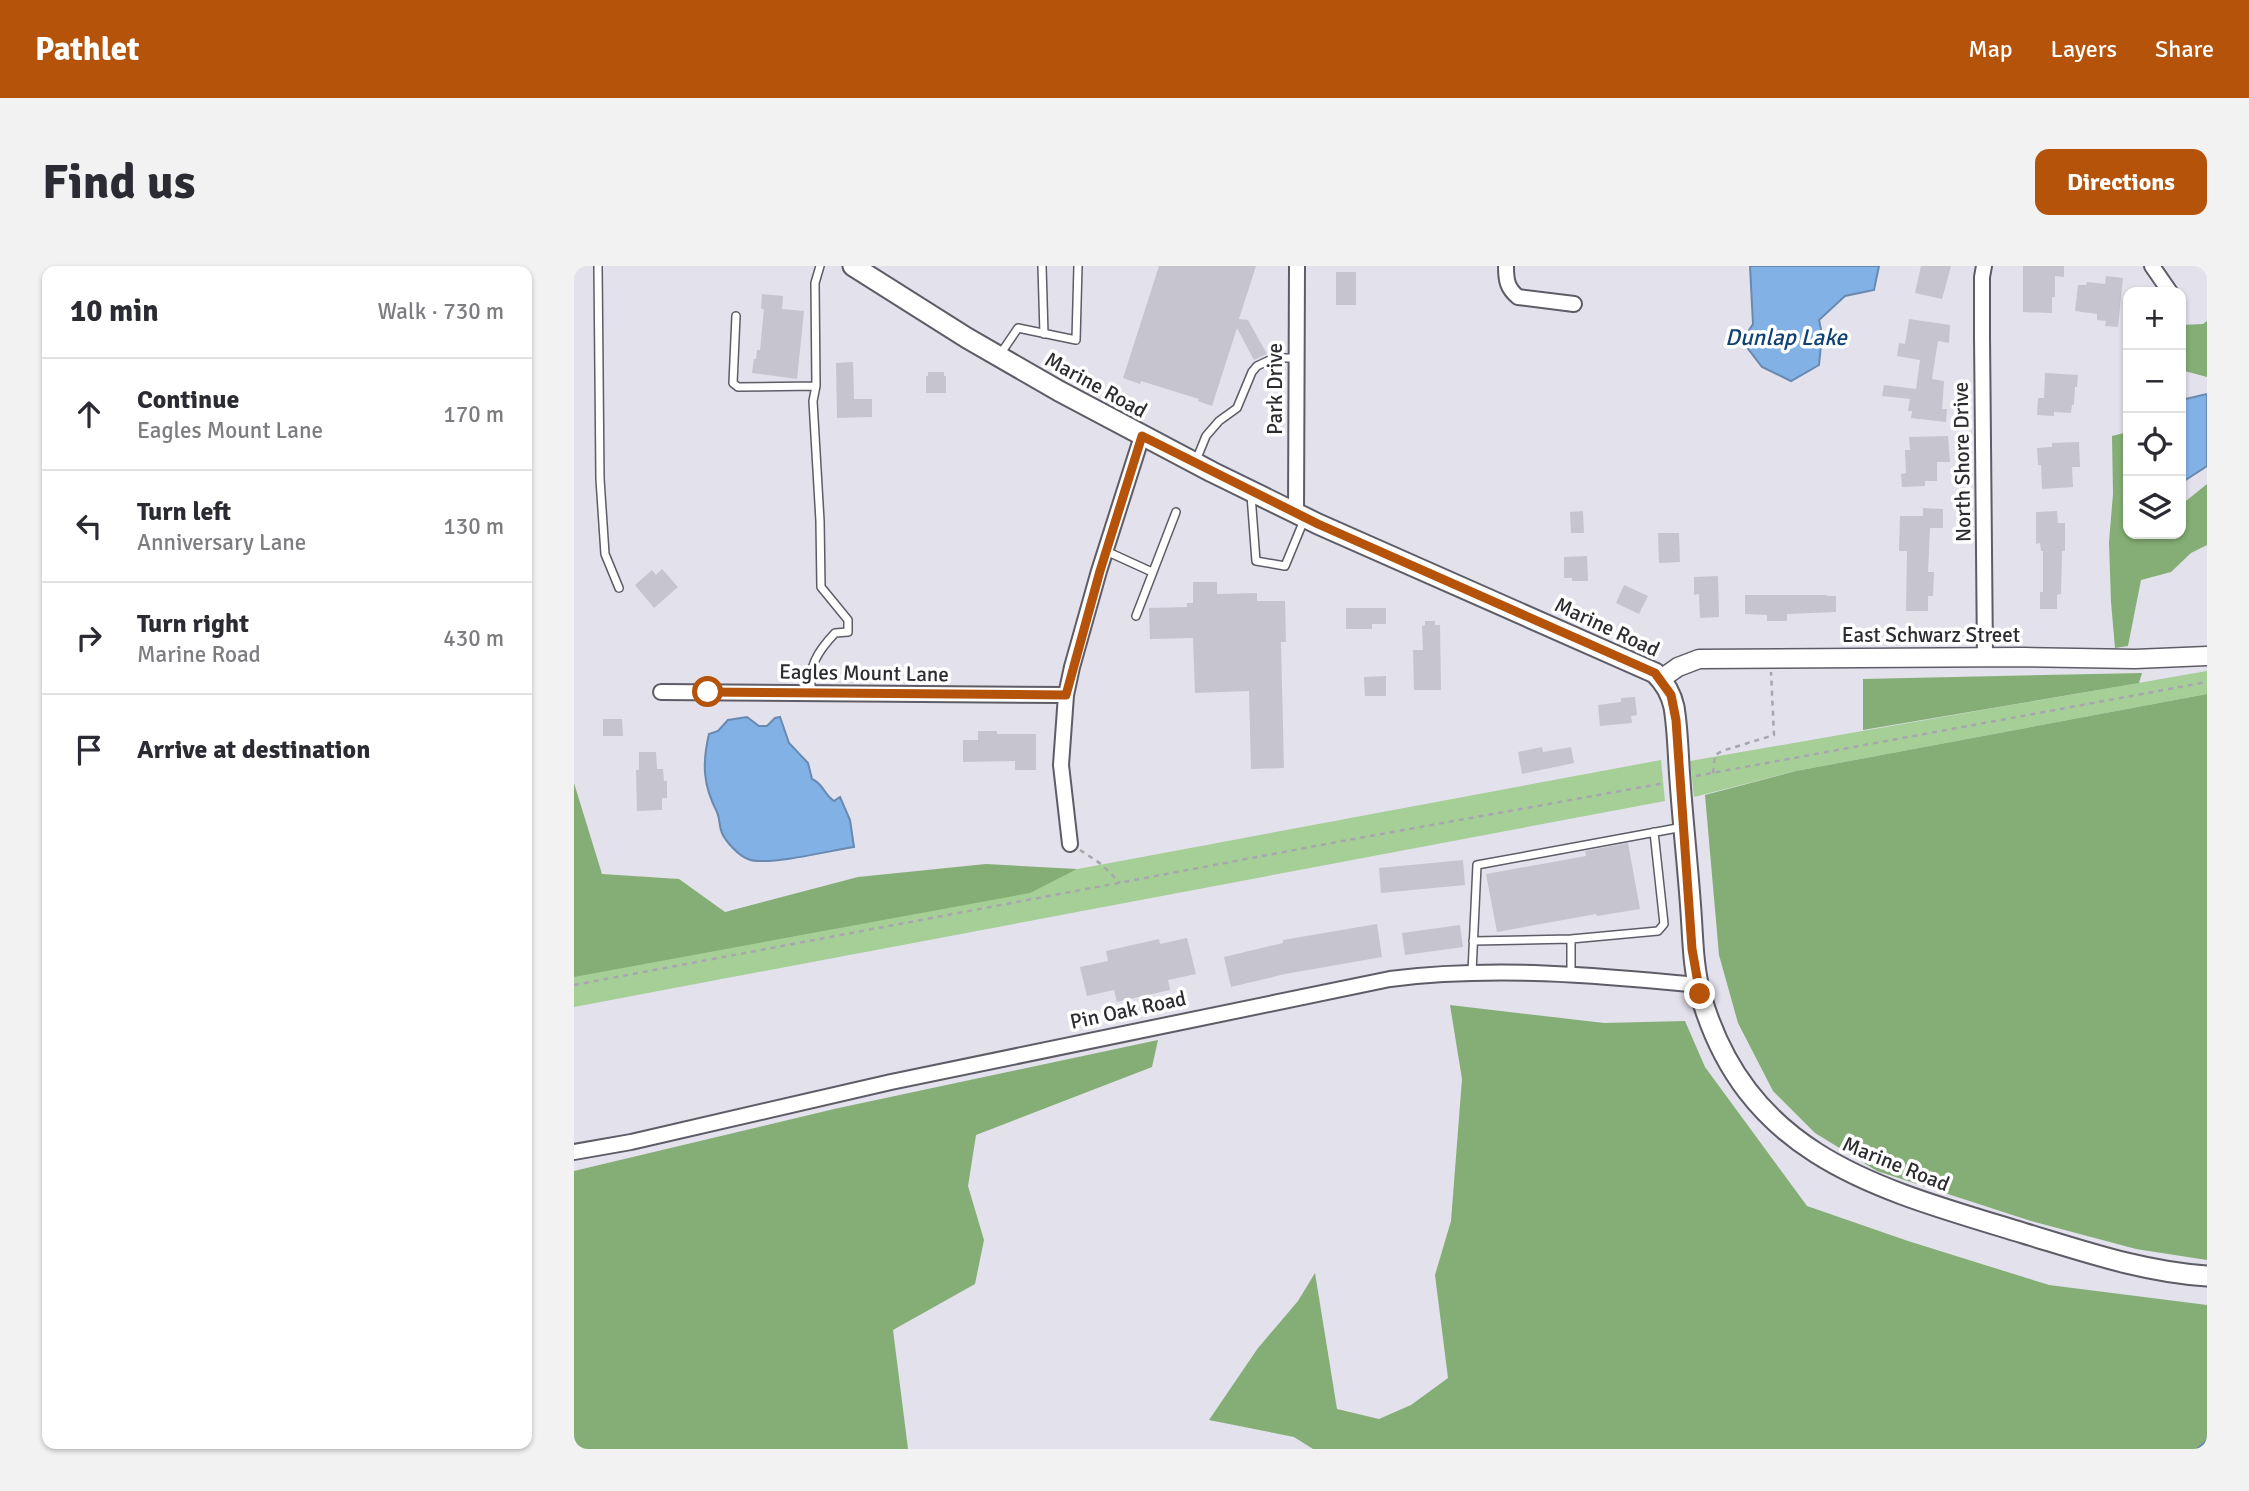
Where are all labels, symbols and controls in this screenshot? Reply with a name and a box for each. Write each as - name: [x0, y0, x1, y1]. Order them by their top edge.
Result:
- text: Pathlet: [35, 29, 139, 70]
- text: Map: [1968, 34, 2013, 64]
- text: Layers: [2051, 34, 2117, 64]
- text: Share: [2155, 34, 2214, 64]
- button: Directions: [2035, 149, 2207, 215]
- text: Find us: [42, 152, 195, 212]
- map controls: [2123, 287, 2186, 539]
- button: +: [2123, 287, 2186, 350]
- text: 10 min: [70, 293, 159, 330]
- text: Walk · 730 m: [378, 297, 504, 326]
- water label: Dunlap Lake: [1725, 323, 1848, 352]
- street label: Park Drive: [1262, 343, 1288, 435]
- street label: Marine Road: [1040, 346, 1152, 424]
- button: −: [2123, 350, 2186, 413]
- street label: North Shore Drive: [1948, 382, 1976, 542]
- text: Continue: [137, 384, 239, 416]
- icon: ahead: [70, 395, 108, 433]
- text: 170 m: [443, 400, 504, 429]
- button: locate: [2123, 413, 2186, 476]
- text: Eagles Mount Lane: [137, 416, 323, 445]
- button: layers: [2123, 476, 2186, 539]
- text: Turn left: [137, 496, 231, 528]
- icon: left: [70, 507, 108, 545]
- text: 130 m: [443, 512, 504, 541]
- text: Anniversary Lane: [137, 528, 306, 557]
- street label: Marine Road: [1550, 591, 1664, 663]
- text: Turn right: [137, 608, 249, 640]
- icon: right: [70, 619, 108, 657]
- street label: East Schwarz Street: [1842, 622, 2020, 648]
- text: 430 m: [443, 624, 504, 653]
- text: Marine Road: [137, 640, 261, 669]
- street label: Eagles Mount Lane: [779, 659, 949, 687]
- route start: [692, 676, 723, 707]
- icon: arrive: [70, 731, 108, 769]
- text: Arrive at destination: [137, 734, 370, 766]
- route end: [1684, 978, 1715, 1009]
- street label: Pin Oak Road: [1068, 985, 1188, 1035]
- street label: Marine Road: [1839, 1131, 1953, 1197]

